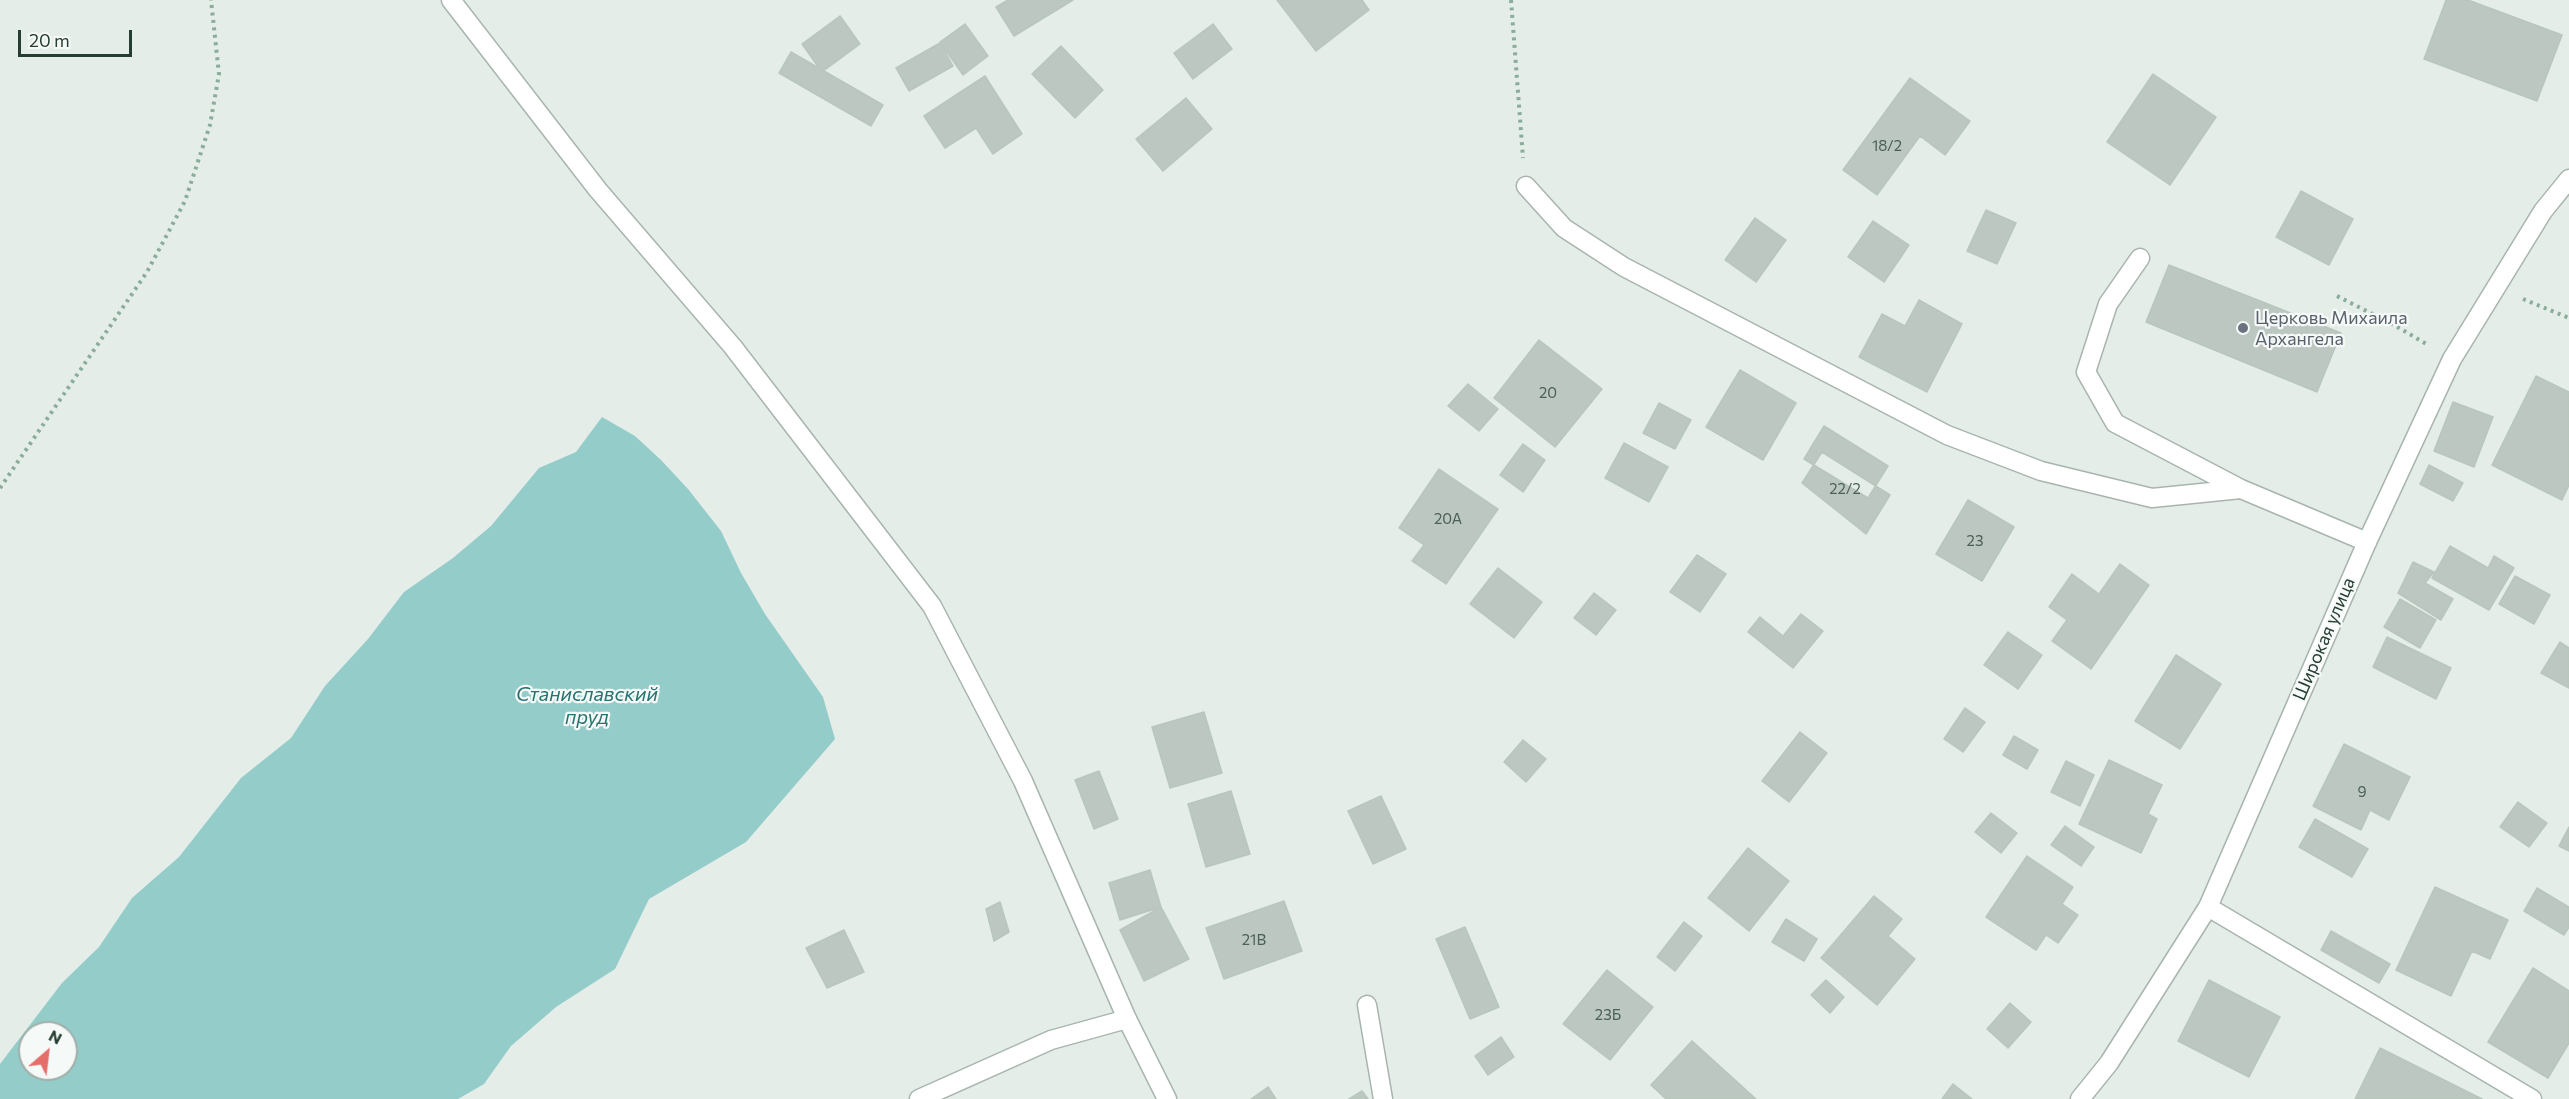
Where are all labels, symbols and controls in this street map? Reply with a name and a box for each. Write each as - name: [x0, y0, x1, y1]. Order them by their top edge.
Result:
- scale bar: [21, 18, 135, 56]
- text: 20 m: [29, 29, 70, 51]
- house number: 18/2: [1872, 137, 1902, 155]
- place label: Церковь Михаила Архангела: [2255, 307, 2408, 350]
- marker: Церковь Михаила Архангела: [2236, 321, 2250, 335]
- house number: 20: [1539, 384, 1557, 402]
- house number: 22/2: [1829, 480, 1861, 498]
- house number: 20А: [1434, 510, 1462, 528]
- house number: 23: [1967, 532, 1983, 550]
- street label: Широкая улица: [2288, 574, 2360, 704]
- water label: Станиславский пруд: [516, 682, 658, 729]
- house number: 9: [2357, 783, 2367, 801]
- house number: 21В: [1242, 931, 1266, 949]
- house number: 23Б: [1595, 1006, 1621, 1024]
- north arrow: [18, 1021, 78, 1081]
- text: N: [46, 1025, 66, 1048]

